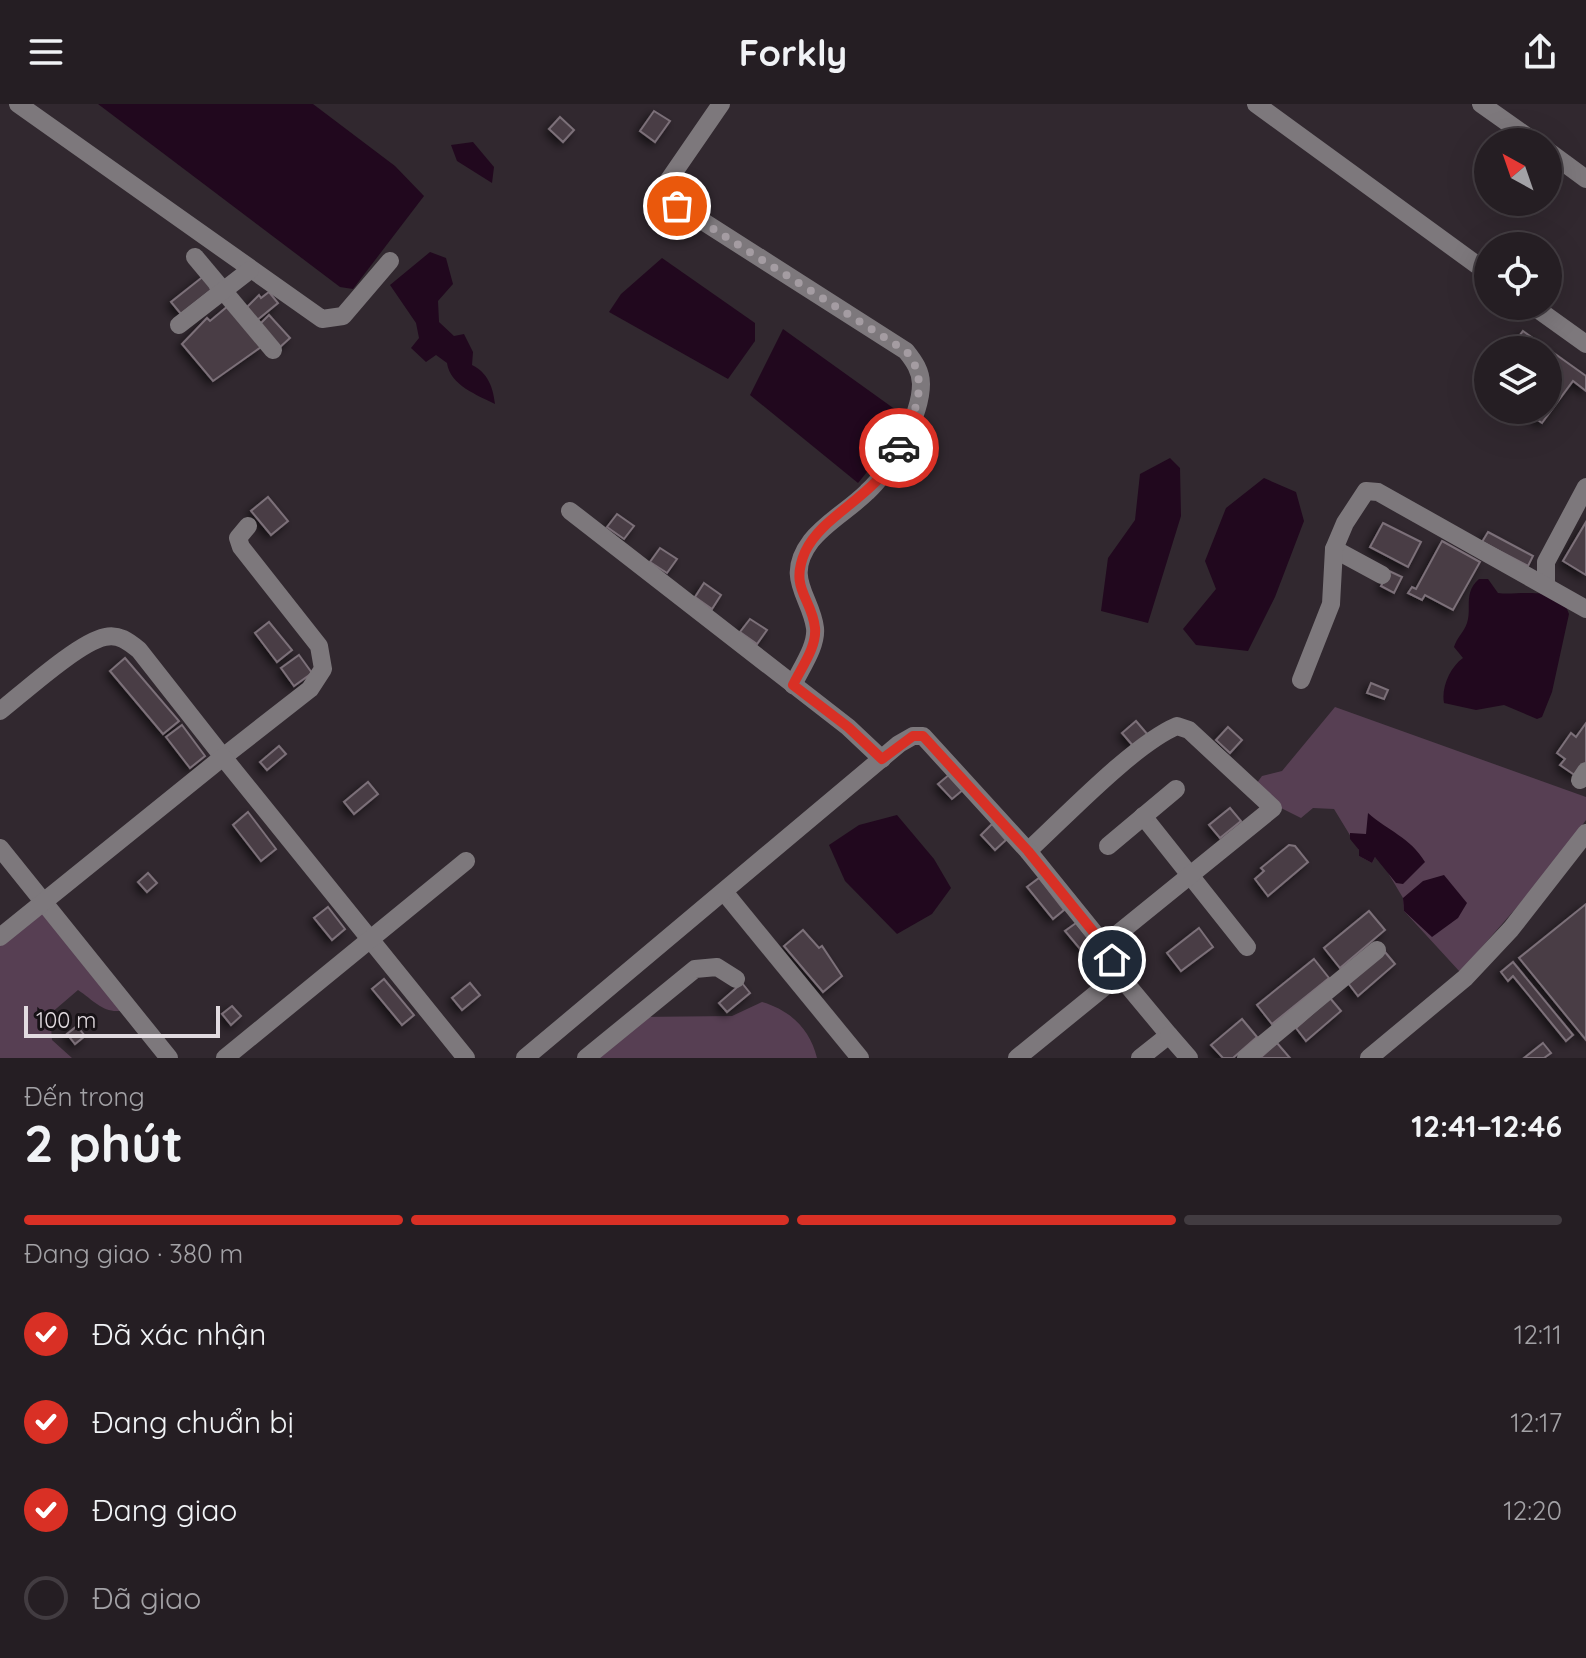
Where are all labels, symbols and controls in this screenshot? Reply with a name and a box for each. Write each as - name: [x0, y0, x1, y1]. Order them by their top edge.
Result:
- icon: menu: [24, 30, 68, 74]
- text: Forkly: [739, 30, 847, 75]
- icon: share: [1518, 30, 1562, 74]
- north arrow: [1474, 128, 1562, 216]
- map controls: [1474, 128, 1562, 424]
- pin: [643, 172, 711, 240]
- icon: bag: [655, 184, 699, 228]
- button: locate: [1474, 232, 1562, 320]
- button: layers: [1474, 336, 1562, 424]
- courier: [859, 408, 939, 488]
- icon: car: [877, 426, 921, 470]
- pin: [1078, 926, 1146, 994]
- icon: home: [1090, 938, 1134, 982]
- scale bar: [24, 1002, 220, 1038]
- text: 100 m: [36, 1006, 96, 1034]
- text: Đến trong: [24, 1080, 145, 1113]
- text: 12:41–12:46: [1411, 1107, 1562, 1145]
- text: 2 phút: [24, 1110, 183, 1175]
- text: Đang giao · 380 m: [24, 1237, 243, 1270]
- icon: check: [24, 1312, 68, 1356]
- text: Đã xác nhận: [92, 1315, 266, 1353]
- text: 12:11: [1514, 1318, 1562, 1351]
- icon: check: [24, 1400, 68, 1444]
- text: Đang chuẩn bị: [92, 1403, 294, 1441]
- text: 12:17: [1510, 1406, 1562, 1439]
- icon: check: [24, 1488, 68, 1532]
- text: Đang giao: [92, 1491, 237, 1529]
- text: 12:20: [1503, 1494, 1562, 1527]
- text: Đã giao: [92, 1579, 201, 1617]

